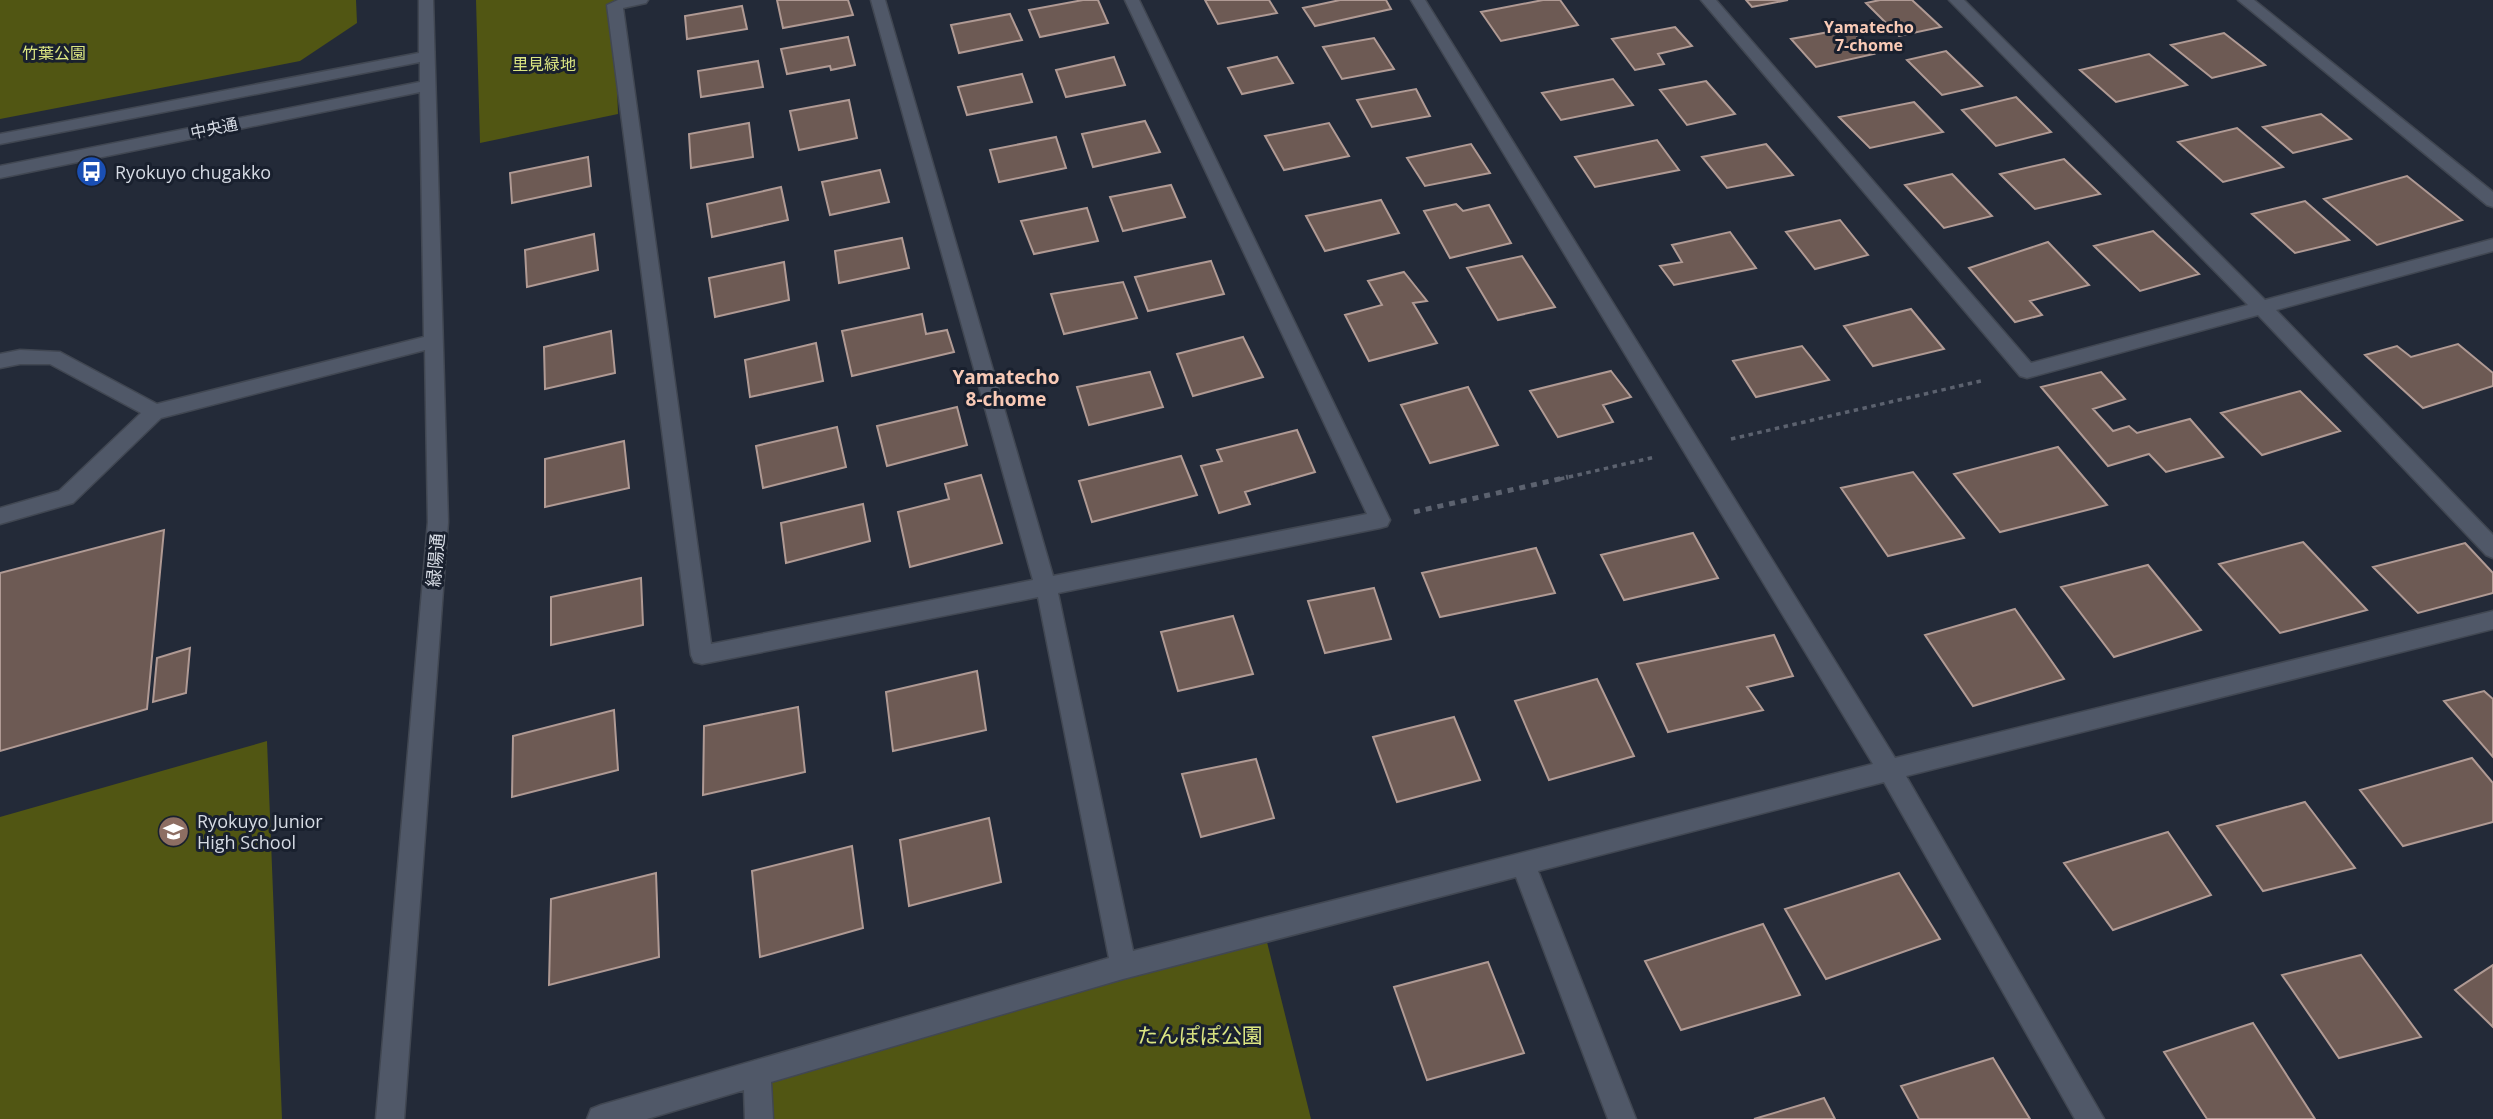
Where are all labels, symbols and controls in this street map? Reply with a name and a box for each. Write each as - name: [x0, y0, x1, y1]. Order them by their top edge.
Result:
- district label: Yamatecho 7-chome: [1824, 16, 1914, 56]
- park label: 竹葉公園: [22, 42, 86, 64]
- park label: 里見緑地: [512, 53, 576, 75]
- street label: 中央通: [188, 112, 240, 144]
- bus stop icon: Ryokuyo chugakko: [75, 155, 109, 189]
- place label: Ryokuyo chugakko: [115, 160, 271, 184]
- district label: Yamatecho 8-chome: [953, 364, 1059, 412]
- street label: 緑陽通: [421, 532, 449, 588]
- place label: Ryokuyo Junior High School: [197, 809, 323, 854]
- school or university icon: Ryokuyo Junior High School: [157, 814, 191, 848]
- park label: たんぽぽ公園: [1137, 1021, 1263, 1049]

